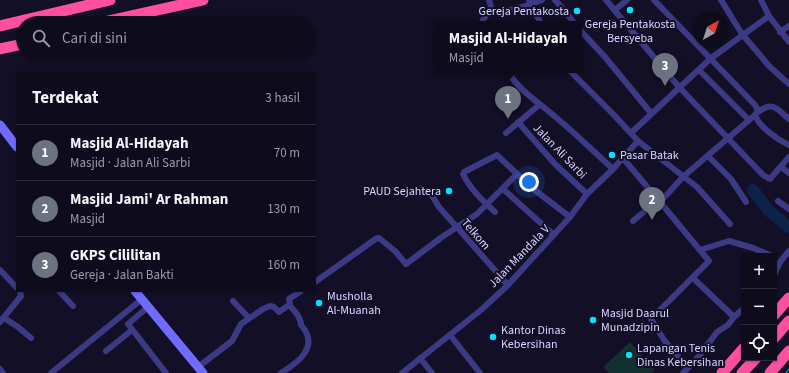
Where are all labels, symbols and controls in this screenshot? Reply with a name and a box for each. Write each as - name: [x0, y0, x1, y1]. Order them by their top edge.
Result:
- place label: Gereja Pentakosta: [479, 3, 569, 20]
- marker: Gereja Pentakosta Bersyeba: [625, 5, 635, 15]
- marker: Gereja Pentakosta: [572, 6, 582, 16]
- north arrow: [693, 12, 729, 48]
- search box: [16, 16, 316, 60]
- place label: Gereja Pentakosta Bersyeba: [585, 16, 675, 47]
- popup: [434, 21, 582, 73]
- icon: search: [30, 27, 52, 49]
- text: Cari di sini: [62, 28, 127, 49]
- text: Masjid Al-Hidayah: [449, 28, 567, 49]
- text: Masjid: [449, 49, 484, 67]
- pin: 3: [652, 53, 678, 86]
- text: Terdekat: [32, 86, 98, 110]
- pin: 1: [495, 86, 521, 119]
- text: 3 hasil: [265, 89, 300, 107]
- street label: Jalan Ali Sarbi: [529, 120, 590, 183]
- text: Masjid Al-Hidayah: [70, 133, 189, 154]
- text: 1: [42, 144, 48, 162]
- text: 70 m: [274, 144, 300, 162]
- place label: Pasar Batak: [620, 147, 679, 164]
- marker: Pasar Batak: [607, 150, 617, 160]
- text: Masjid · Jalan Ali Sarbi: [70, 154, 190, 172]
- your location: [519, 172, 539, 192]
- place label: PAUD Sejahtera: [363, 183, 441, 200]
- marker: PAUD Sejahtera: [444, 186, 454, 196]
- pin: 2: [639, 187, 665, 220]
- text: Masjid Jami' Ar Rahman: [70, 189, 228, 210]
- text: 2: [42, 200, 48, 218]
- text: 130 m: [267, 200, 300, 218]
- text: Masjid: [70, 210, 105, 228]
- street label: Telkom: [457, 215, 494, 254]
- street label: Jalan Mandala V: [485, 221, 554, 292]
- text: GKPS Cililitan: [70, 245, 161, 266]
- map controls: [741, 253, 777, 361]
- button: +: [741, 253, 777, 289]
- text: 3: [42, 256, 48, 274]
- text: 160 m: [267, 256, 300, 274]
- text: Gereja · Jalan Bakti: [70, 266, 174, 284]
- place label: Musholla Al-Muanah: [327, 288, 381, 319]
- button: −: [741, 289, 777, 325]
- marker: Musholla Al-Muanah: [314, 298, 324, 308]
- place label: Masjid Daarul Munadzipin: [601, 305, 669, 336]
- marker: Masjid Daarul Munadzipin: [588, 315, 598, 325]
- place label: Kantor Dinas Kebersihan: [501, 322, 566, 353]
- button: locate: [741, 325, 777, 361]
- marker: Kantor Dinas Kebersihan: [488, 332, 498, 342]
- place label: Lapangan Tenis Dinas Kebersihan: [637, 340, 724, 371]
- marker: Lapangan Tenis Dinas Kebersihan: [624, 350, 634, 360]

